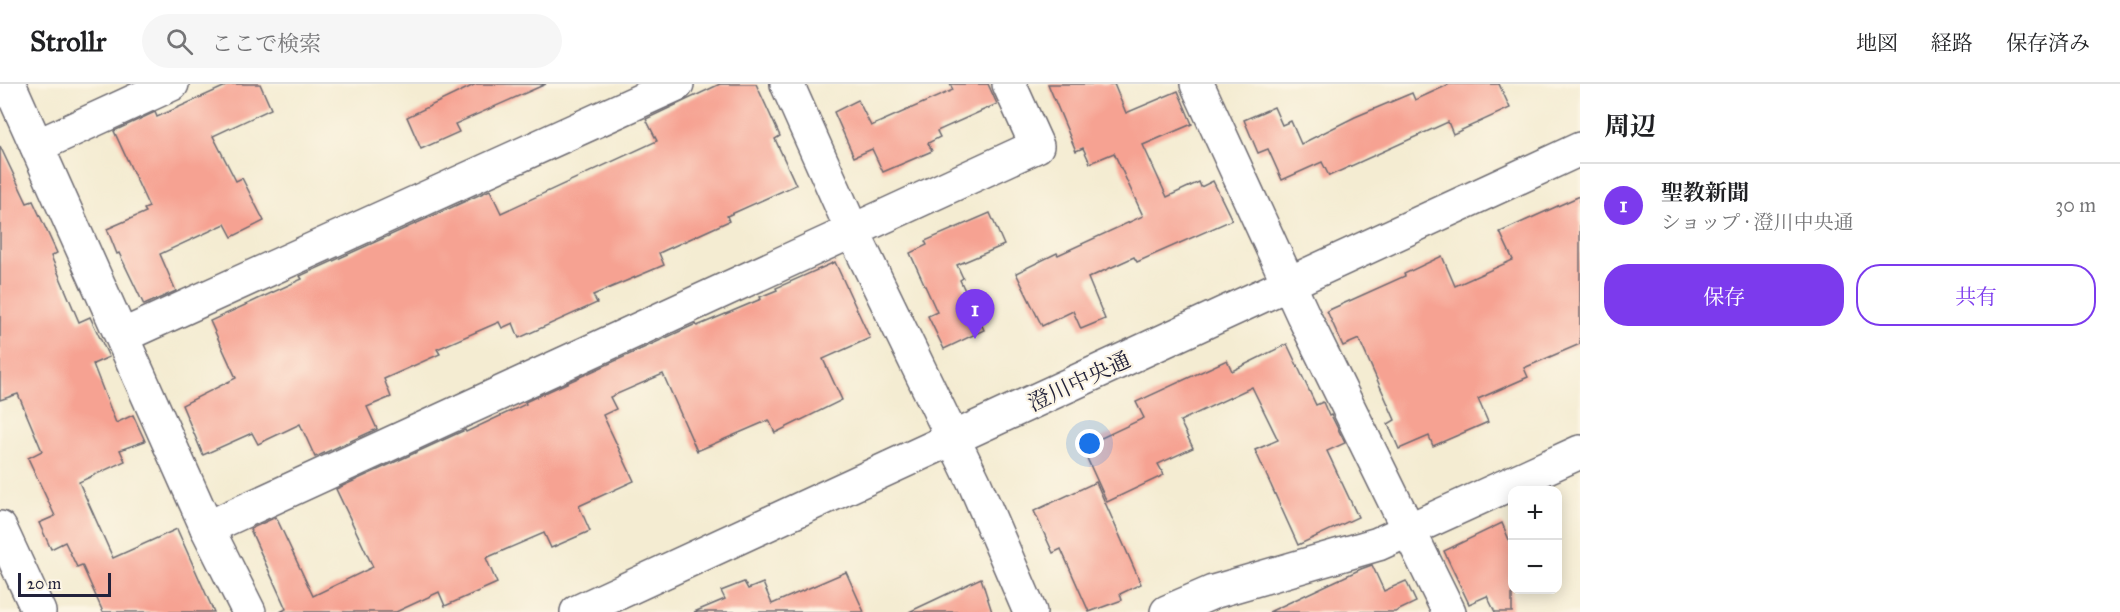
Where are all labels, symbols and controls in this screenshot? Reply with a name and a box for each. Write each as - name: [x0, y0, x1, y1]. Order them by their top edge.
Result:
- search box: [142, 14, 562, 68]
- text: Strollr: [30, 24, 106, 59]
- icon: search: [163, 25, 196, 58]
- text: ここで検索: [211, 30, 321, 57]
- text: 地図: [1856, 30, 1898, 56]
- text: 経路: [1931, 30, 1973, 56]
- text: 保存済み: [2006, 30, 2090, 56]
- text: 周辺: [1604, 110, 1656, 142]
- text: 聖教新聞: [1661, 179, 1749, 206]
- text: 1: [1620, 193, 1627, 217]
- text: 30 m: [2055, 193, 2096, 217]
- text: ショップ · 澄川中央通: [1661, 210, 1854, 234]
- button: 保存: [1604, 264, 1844, 326]
- button: 共有: [1856, 264, 2096, 326]
- pin: 1: [956, 290, 994, 339]
- street label: 澄川中央通: [1024, 346, 1135, 417]
- your location: [1075, 429, 1104, 458]
- map controls: [1508, 486, 1562, 594]
- button: +: [1508, 486, 1562, 540]
- button: −: [1508, 540, 1562, 594]
- scale bar: [18, 570, 111, 598]
- text: 20 m: [27, 574, 61, 593]

